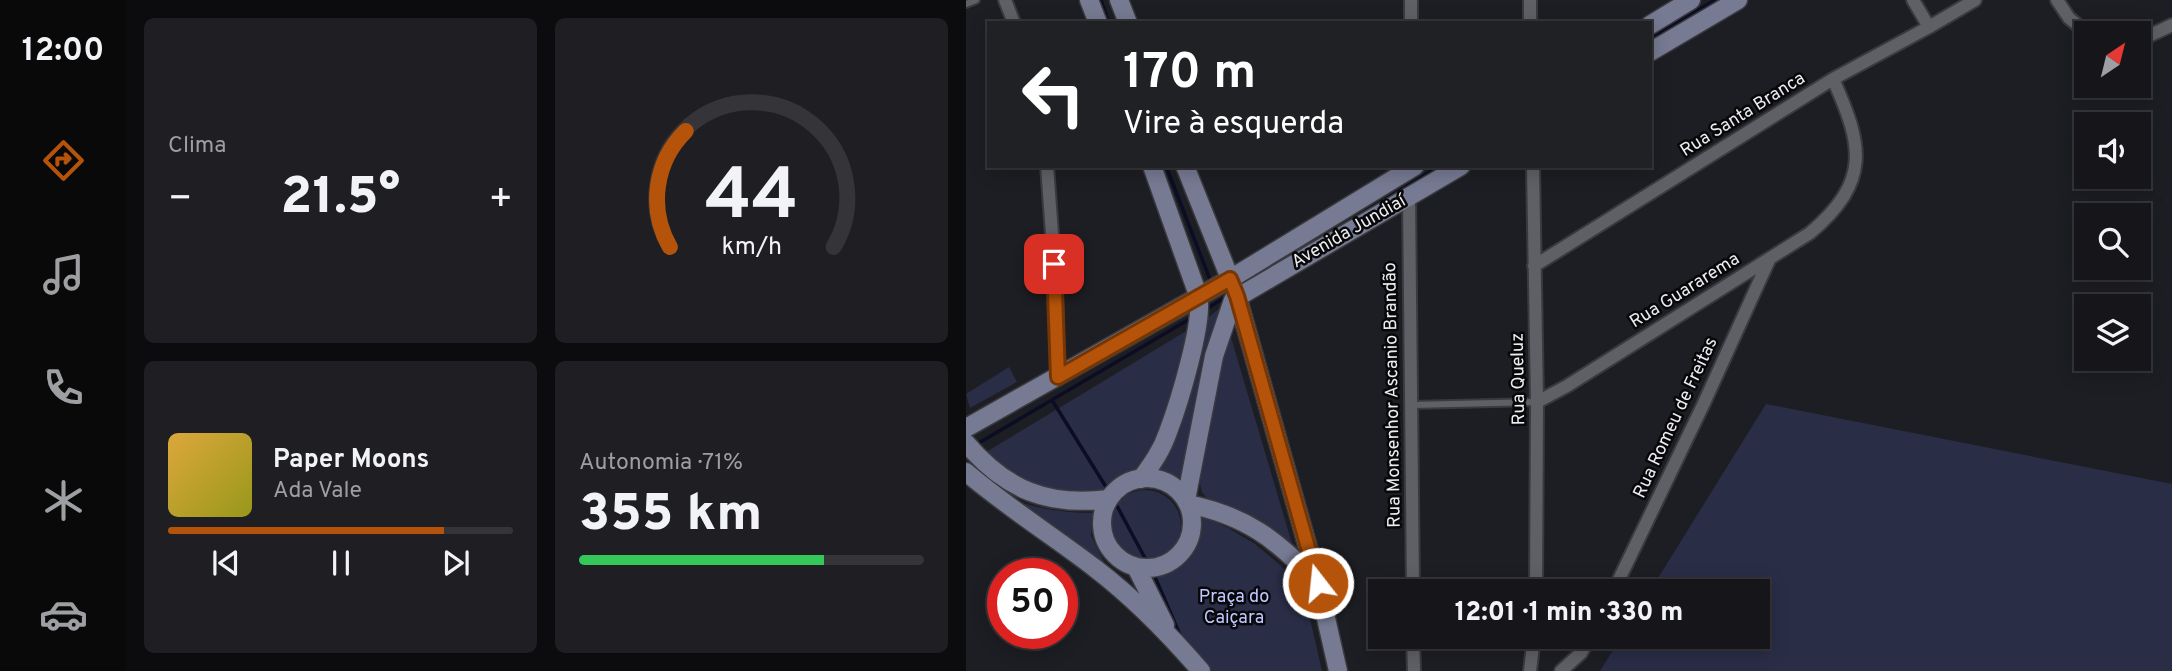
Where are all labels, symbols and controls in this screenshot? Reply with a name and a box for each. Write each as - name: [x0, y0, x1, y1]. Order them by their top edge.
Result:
- north arrow: [2074, 21, 2151, 98]
- map controls: [2074, 21, 2151, 371]
- text: 12:00: [22, 32, 104, 72]
- text: 170 m: [1123, 44, 1256, 106]
- icon: left: [1008, 49, 1099, 140]
- street label: Rua Santa Branca: [1676, 67, 1810, 163]
- text: Vire à esquerda: [1123, 105, 1344, 145]
- button: sound: [2074, 112, 2151, 189]
- text: Clima: [168, 132, 226, 161]
- icon: directions: [39, 136, 88, 185]
- text: 44: [705, 153, 798, 245]
- text: 21.5°: [281, 166, 400, 232]
- text: −: [168, 176, 193, 225]
- text: +: [488, 176, 513, 225]
- street label: Avenida Jundiaí: [1288, 189, 1411, 274]
- button: search: [2074, 203, 2151, 280]
- text: km/h: [721, 231, 782, 263]
- pin: [1024, 234, 1084, 294]
- icon: arrive: [1035, 245, 1073, 283]
- street label: Rua Guararema: [1626, 248, 1744, 334]
- icon: music: [39, 250, 88, 299]
- street label: Rua Monsenhor Ascanio Brandão: [1379, 262, 1407, 528]
- button: layers: [2074, 294, 2151, 371]
- street label: Rua Queluz: [1507, 333, 1531, 425]
- street label: Rua Romeu de Freitas: [1629, 334, 1723, 502]
- icon: phone: [39, 363, 88, 412]
- text: Paper Moons: [273, 444, 429, 477]
- text: Autonomia · 71%: [579, 449, 743, 478]
- icon: climate: [39, 476, 88, 525]
- text: Ada Vale: [273, 477, 362, 506]
- text: 355 km: [579, 483, 762, 549]
- icon: previous: [207, 544, 245, 582]
- icon: pause: [322, 544, 360, 582]
- icon: next: [437, 544, 475, 582]
- position arrow: [1281, 546, 1355, 620]
- speed limit sign: 50: [987, 558, 1078, 649]
- park label: Praça do Caiçara: [1199, 586, 1269, 630]
- icon: car: [39, 590, 88, 639]
- text: 12:01 · 1 min · 330 m: [1455, 597, 1683, 630]

